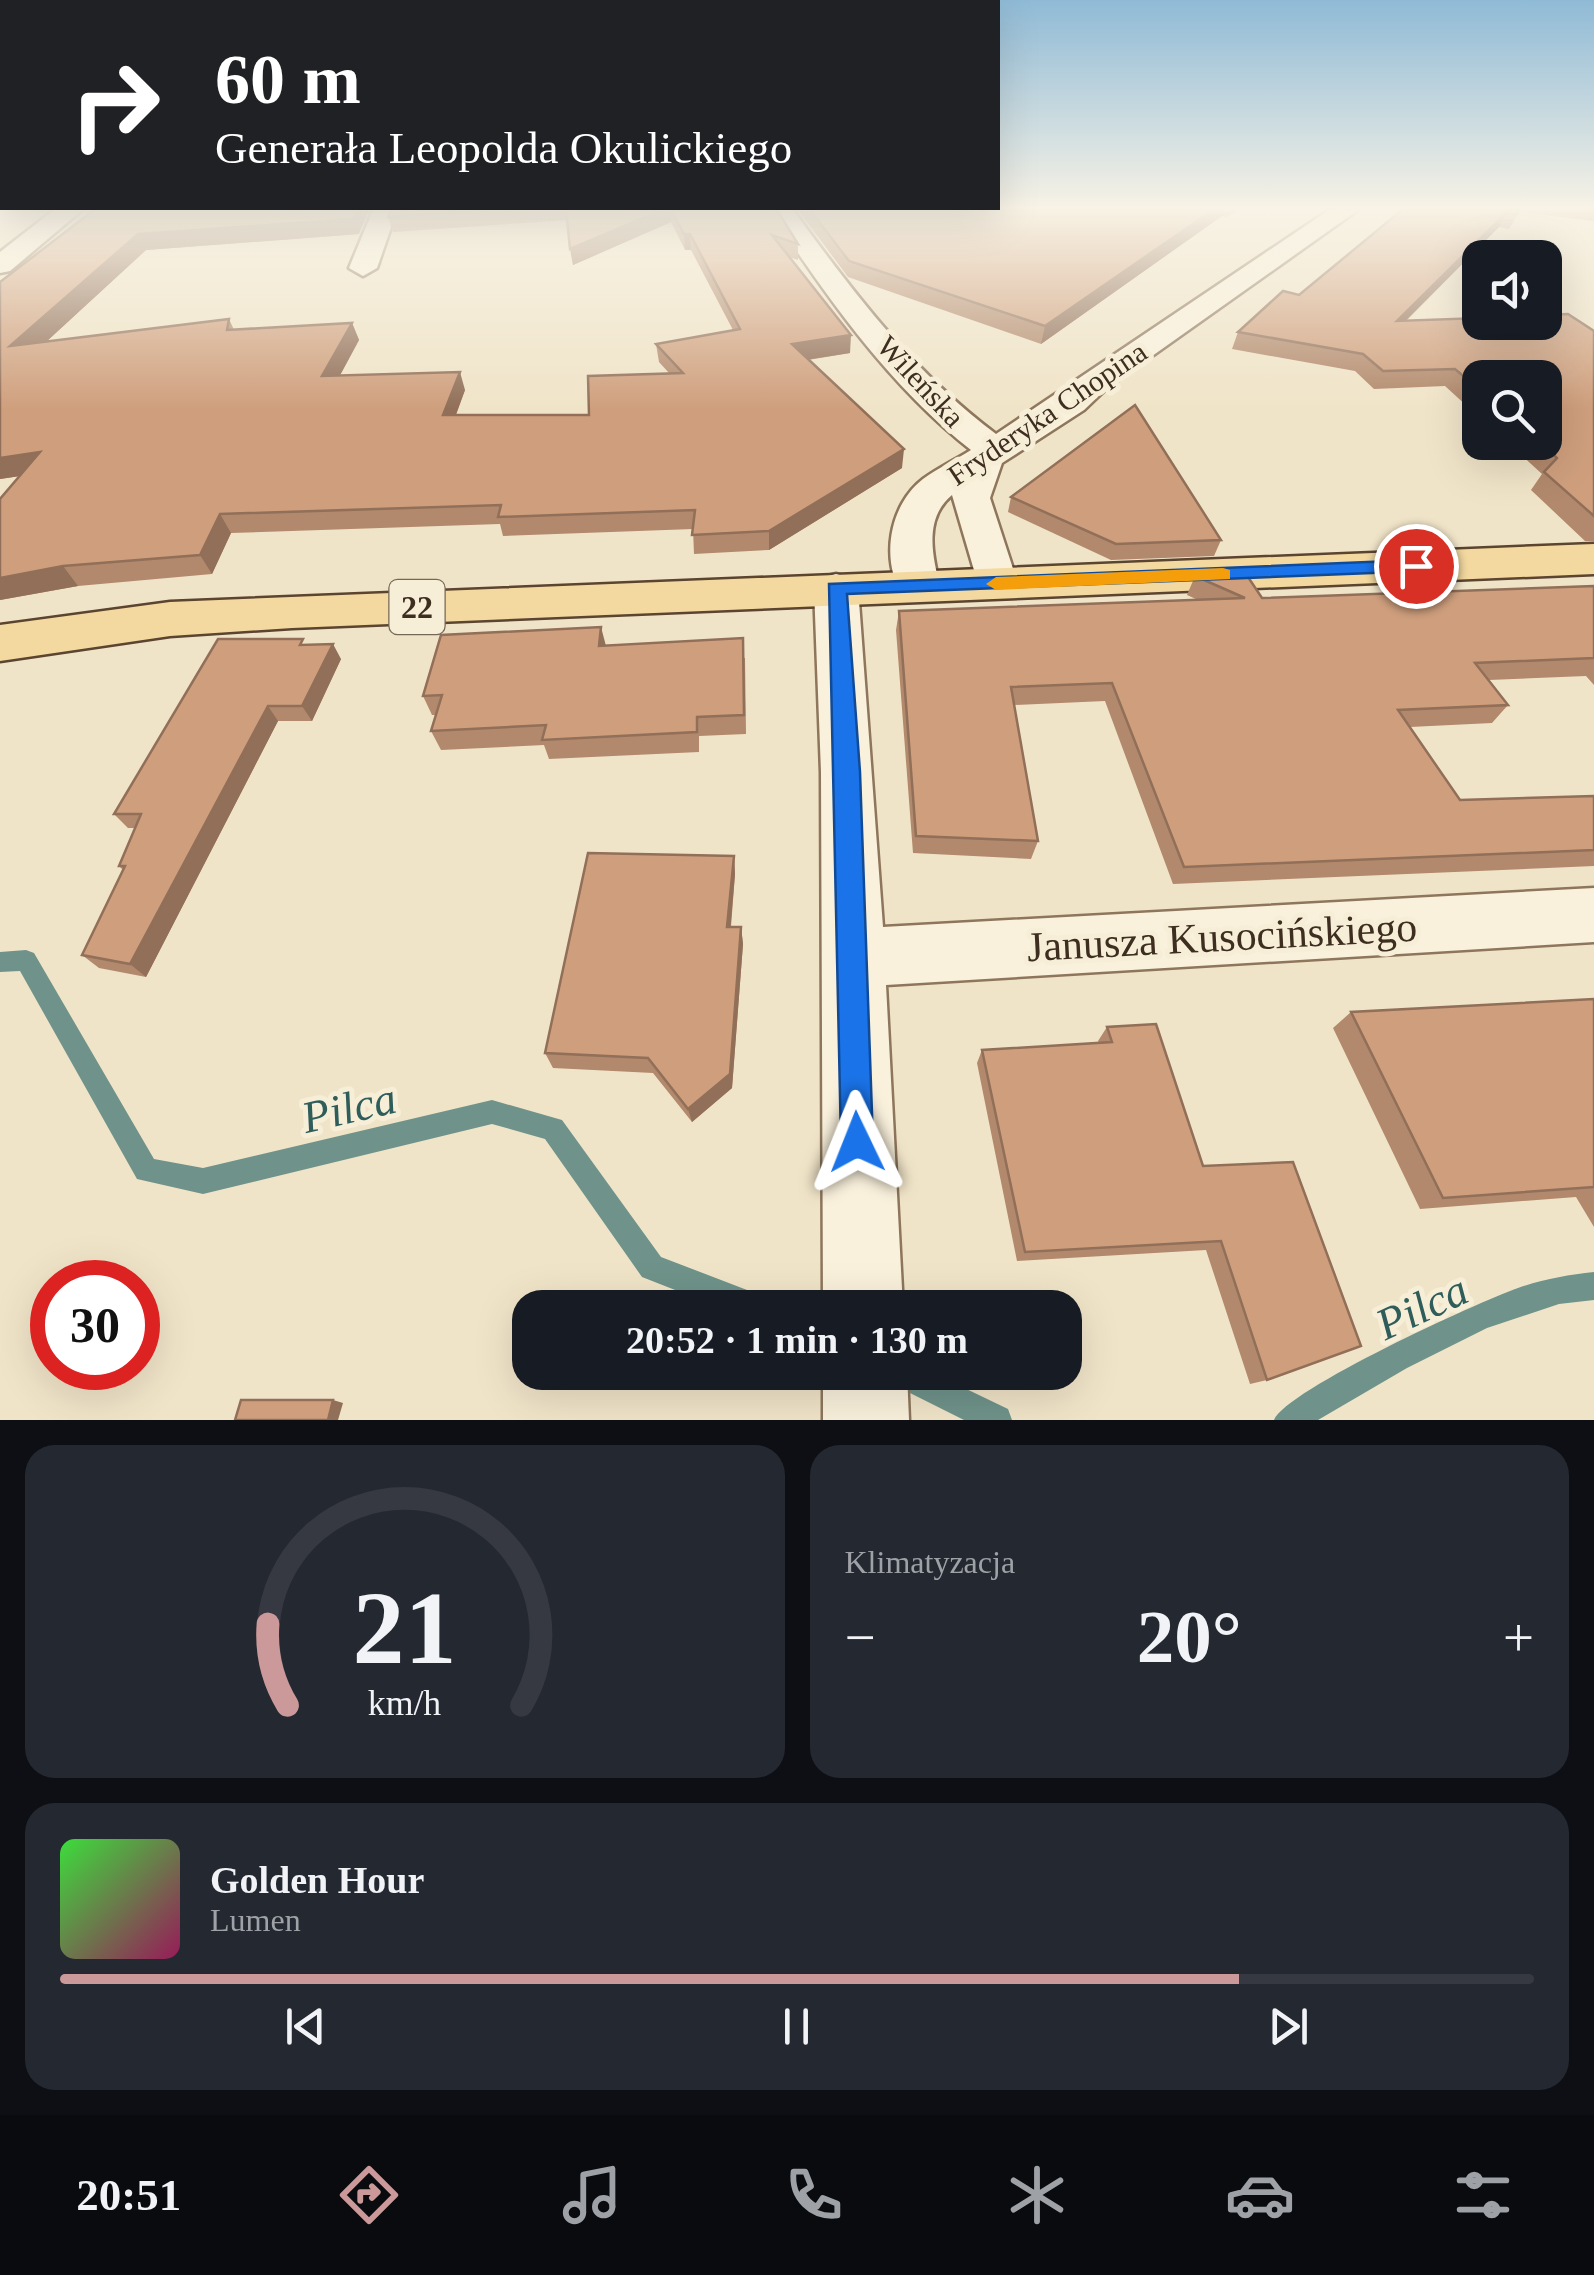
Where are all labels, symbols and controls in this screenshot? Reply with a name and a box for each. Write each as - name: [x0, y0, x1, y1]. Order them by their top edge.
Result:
- icon: right: [50, 40, 180, 170]
- text: 60 m: [215, 41, 361, 118]
- text: Generała Leopolda Okulickiego: [215, 123, 792, 173]
- map controls: [1462, 240, 1562, 460]
- button: sound: [1462, 240, 1562, 340]
- street label: Wileńska: [871, 329, 971, 433]
- street label: Fryderyka Chopina: [941, 334, 1153, 492]
- button: search: [1462, 360, 1562, 460]
- pin: [1374, 524, 1459, 609]
- icon: arrive: [1389, 539, 1444, 594]
- road number: 22: [390, 580, 444, 634]
- street label: Janusza Kusocińskiego: [1026, 904, 1418, 970]
- water label: Pilca: [296, 1073, 401, 1143]
- position arrow: [805, 1090, 909, 1194]
- speed limit sign: 30: [30, 1260, 160, 1390]
- water label: Pilca: [1367, 1264, 1476, 1350]
- text: 20:52 · 1 min · 130 m: [626, 1319, 968, 1361]
- text: Klimatyzacja: [845, 1544, 1015, 1580]
- text: 21: [353, 1570, 457, 1685]
- text: 20°: [1137, 1595, 1242, 1678]
- text: −: [845, 1607, 876, 1668]
- text: +: [1503, 1607, 1534, 1668]
- text: km/h: [368, 1683, 442, 1723]
- text: Golden Hour: [210, 1859, 424, 1901]
- text: Lumen: [210, 1902, 301, 1938]
- icon: previous: [278, 1999, 333, 2054]
- icon: pause: [769, 1999, 824, 2054]
- icon: next: [1261, 1999, 1316, 2054]
- icon: directions: [334, 2160, 404, 2230]
- icon: music: [557, 2160, 627, 2230]
- icon: phone: [779, 2160, 849, 2230]
- icon: climate: [1002, 2160, 1072, 2230]
- icon: car: [1225, 2160, 1295, 2230]
- icon: filters: [1448, 2160, 1518, 2230]
- text: 20:51: [76, 2170, 181, 2220]

